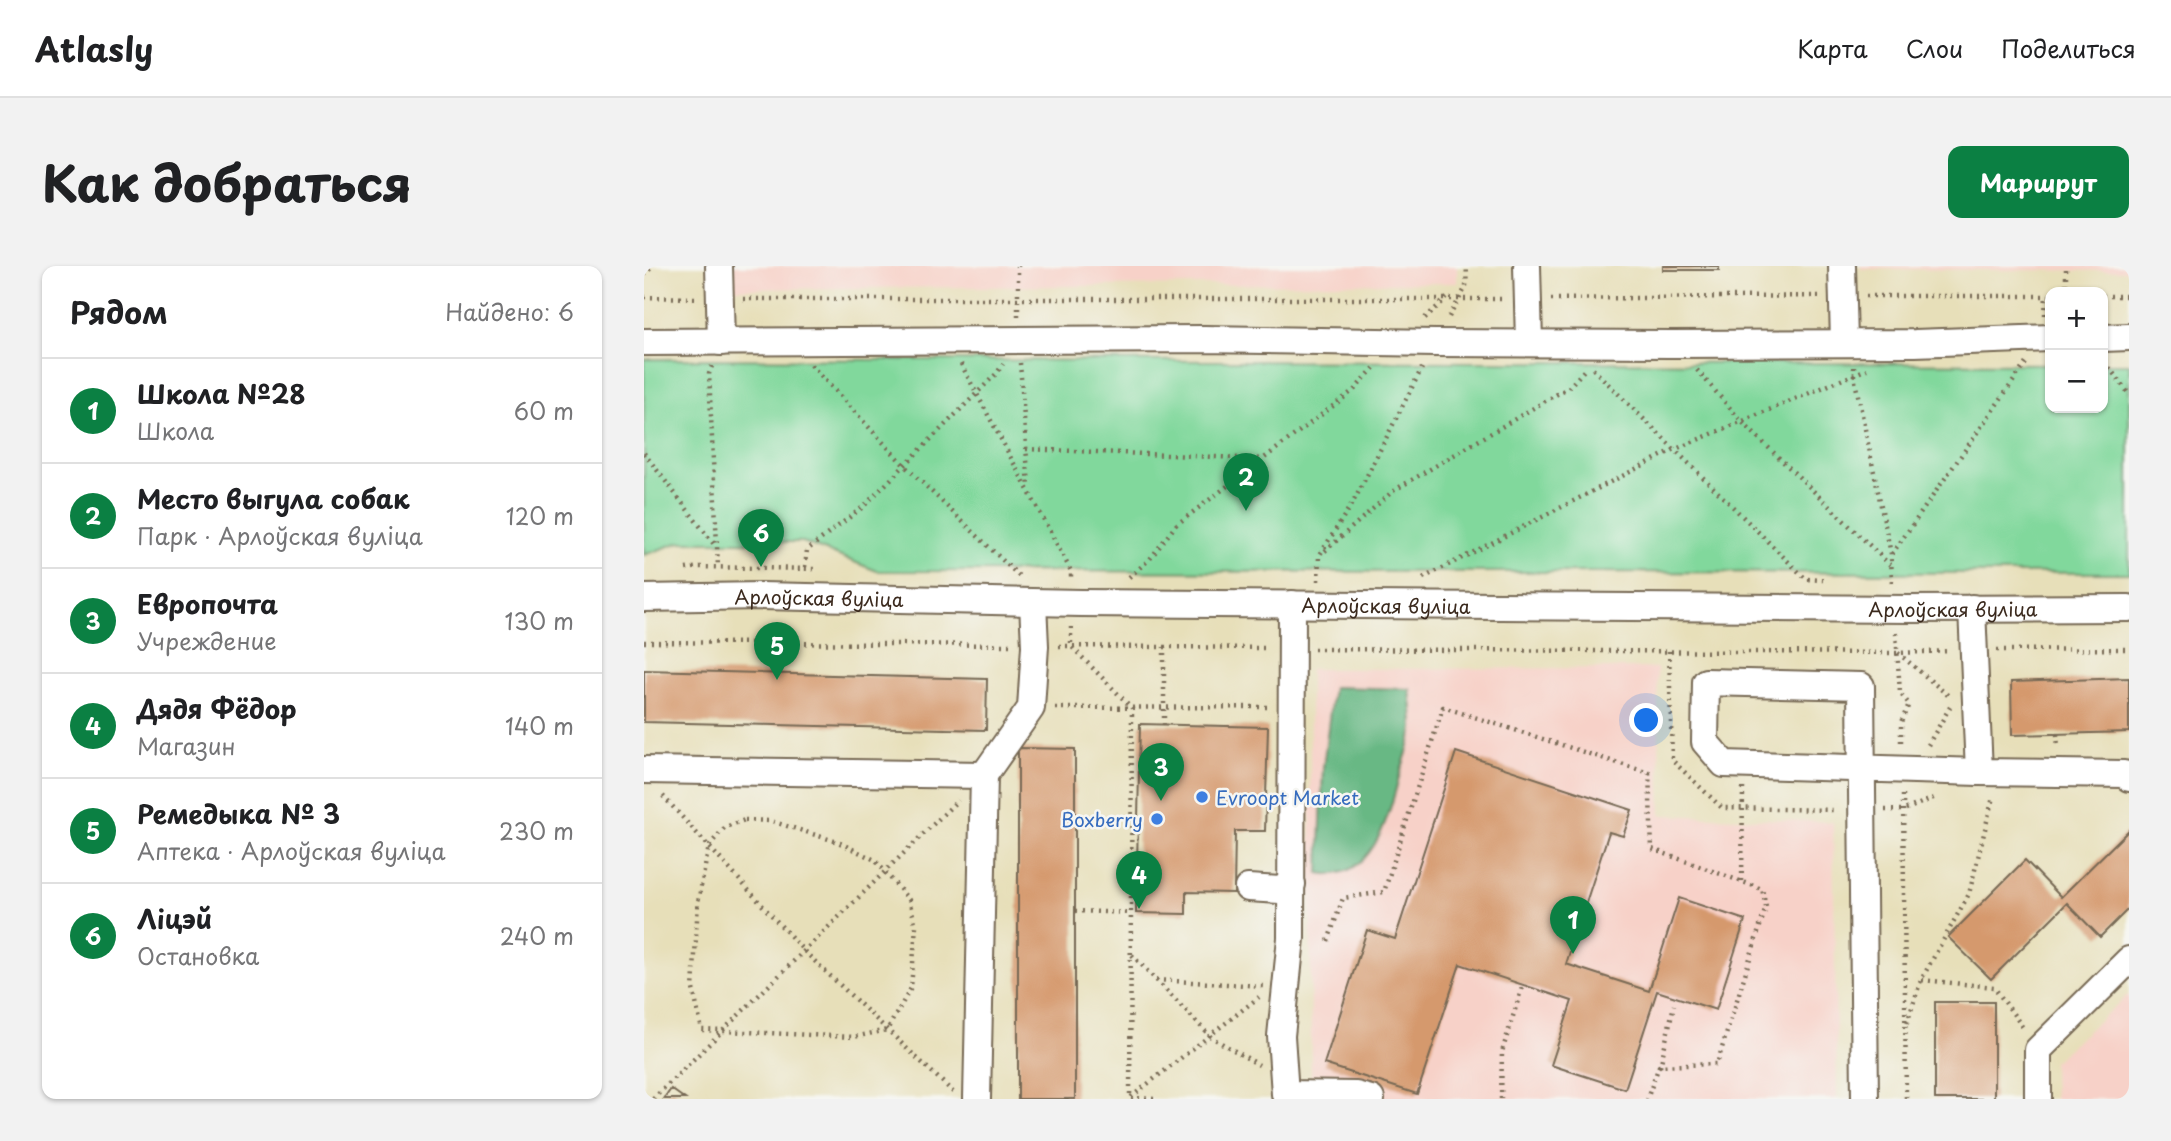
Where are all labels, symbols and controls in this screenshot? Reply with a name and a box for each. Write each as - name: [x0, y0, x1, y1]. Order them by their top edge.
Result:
- text: Atlasly: [35, 23, 153, 73]
- text: Карта: [1797, 30, 1868, 66]
- text: Слои: [1906, 30, 1963, 66]
- text: Поделиться: [2001, 30, 2136, 66]
- text: Как добраться: [42, 145, 412, 219]
- button: Маршрут: [1948, 146, 2129, 218]
- map controls: [2045, 287, 2108, 413]
- button: +: [2045, 287, 2108, 350]
- text: Рядом: [70, 289, 168, 334]
- text: Найдено: 6: [445, 294, 574, 329]
- button: −: [2045, 350, 2108, 413]
- text: Школа №28: [137, 374, 305, 413]
- text: 1: [88, 393, 99, 428]
- text: 60 m: [514, 393, 574, 428]
- text: Школа: [137, 413, 214, 448]
- pin: 2: [1223, 453, 1269, 511]
- text: Место выгула собак: [137, 479, 409, 518]
- text: 2: [85, 498, 101, 533]
- text: 120 m: [506, 498, 574, 533]
- pin: 6: [738, 509, 784, 567]
- text: Парк · Арлоўская вуліца: [137, 518, 423, 553]
- street label: Арлоўская вуліца: [734, 582, 904, 613]
- text: Европочта: [137, 584, 278, 623]
- street label: Арлоўская вуліца: [1301, 591, 1471, 620]
- street label: Арлоўская вуліца: [1868, 594, 2038, 623]
- text: 3: [85, 603, 101, 638]
- text: 130 m: [504, 603, 574, 638]
- pin: 5: [754, 622, 800, 680]
- text: Учреждение: [137, 623, 277, 658]
- text: Дядя Фёдор: [137, 689, 296, 728]
- your location: [1629, 703, 1663, 737]
- text: 4: [85, 708, 101, 743]
- text: 140 m: [505, 708, 574, 743]
- text: Магазин: [137, 728, 236, 763]
- pin: 3: [1138, 743, 1184, 801]
- place label: Evroopt Market: [1216, 783, 1359, 811]
- marker: Evroopt Market: [1194, 789, 1210, 805]
- text: Ремедыка № 3: [137, 794, 340, 833]
- place label: Boxberry: [1061, 805, 1143, 833]
- marker: Boxberry: [1149, 811, 1165, 827]
- text: 5: [86, 813, 100, 848]
- text: 230 m: [499, 813, 574, 848]
- text: Аптека · Арлоўская вуліца: [137, 833, 446, 868]
- pin: 4: [1116, 851, 1162, 909]
- pin: 1: [1550, 896, 1596, 954]
- text: Ліцэй: [137, 899, 212, 938]
- text: 6: [85, 918, 101, 953]
- text: 240 m: [500, 918, 574, 953]
- text: Остановка: [137, 938, 259, 973]

